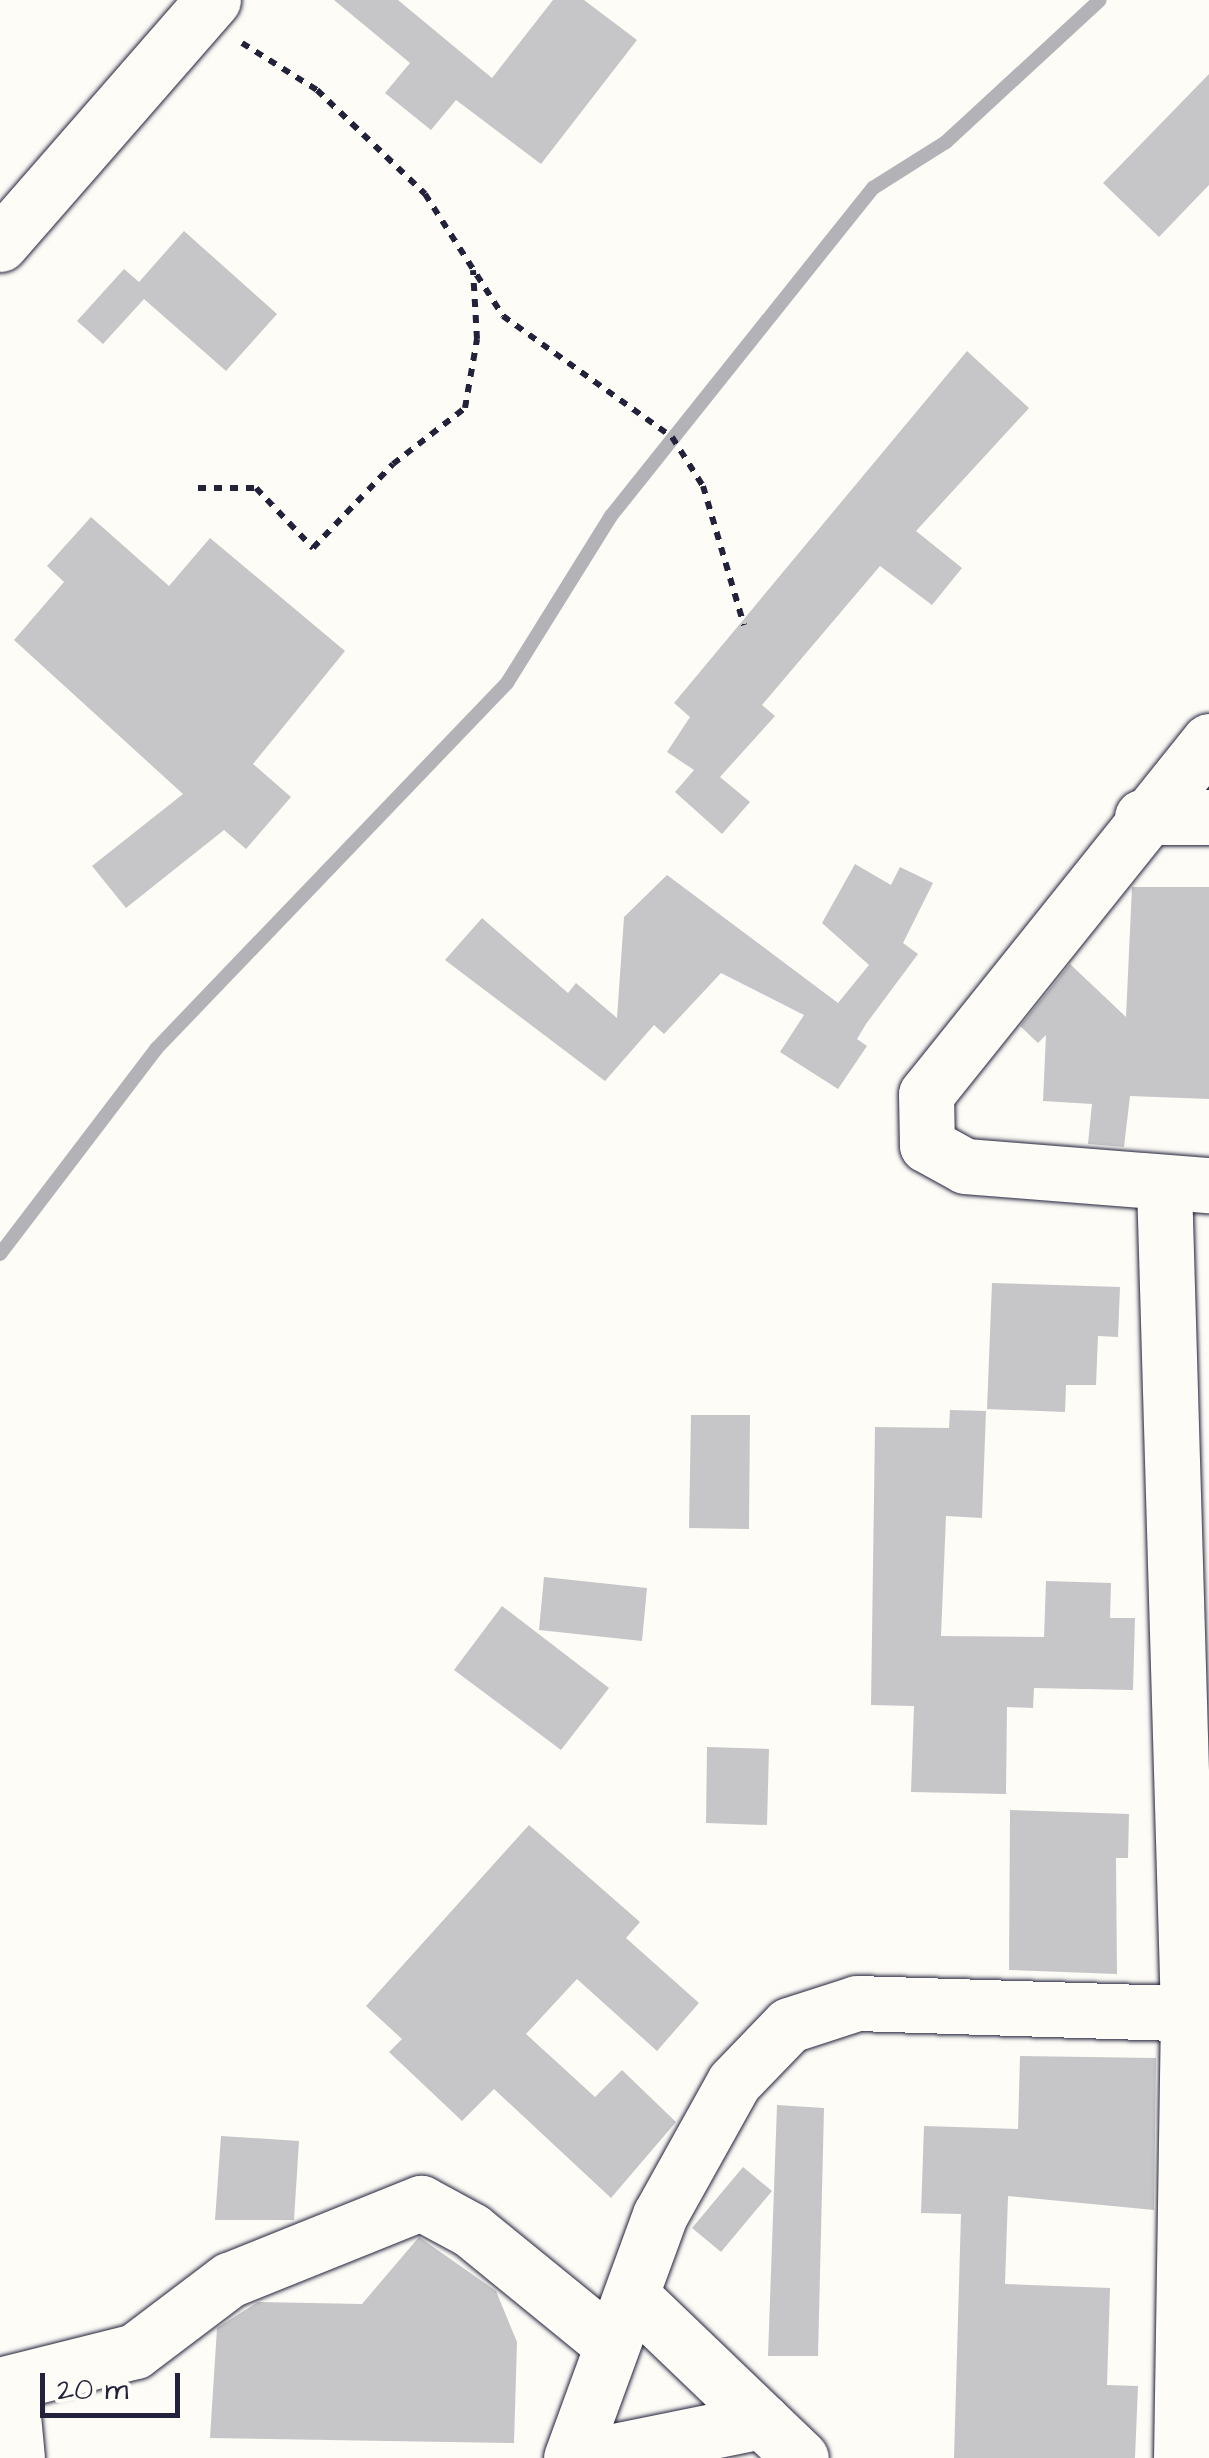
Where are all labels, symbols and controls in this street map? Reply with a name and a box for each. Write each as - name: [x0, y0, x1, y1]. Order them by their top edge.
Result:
- scale bar: [45, 2353, 185, 2415]
- text: 20 m: [57, 2369, 128, 2411]

